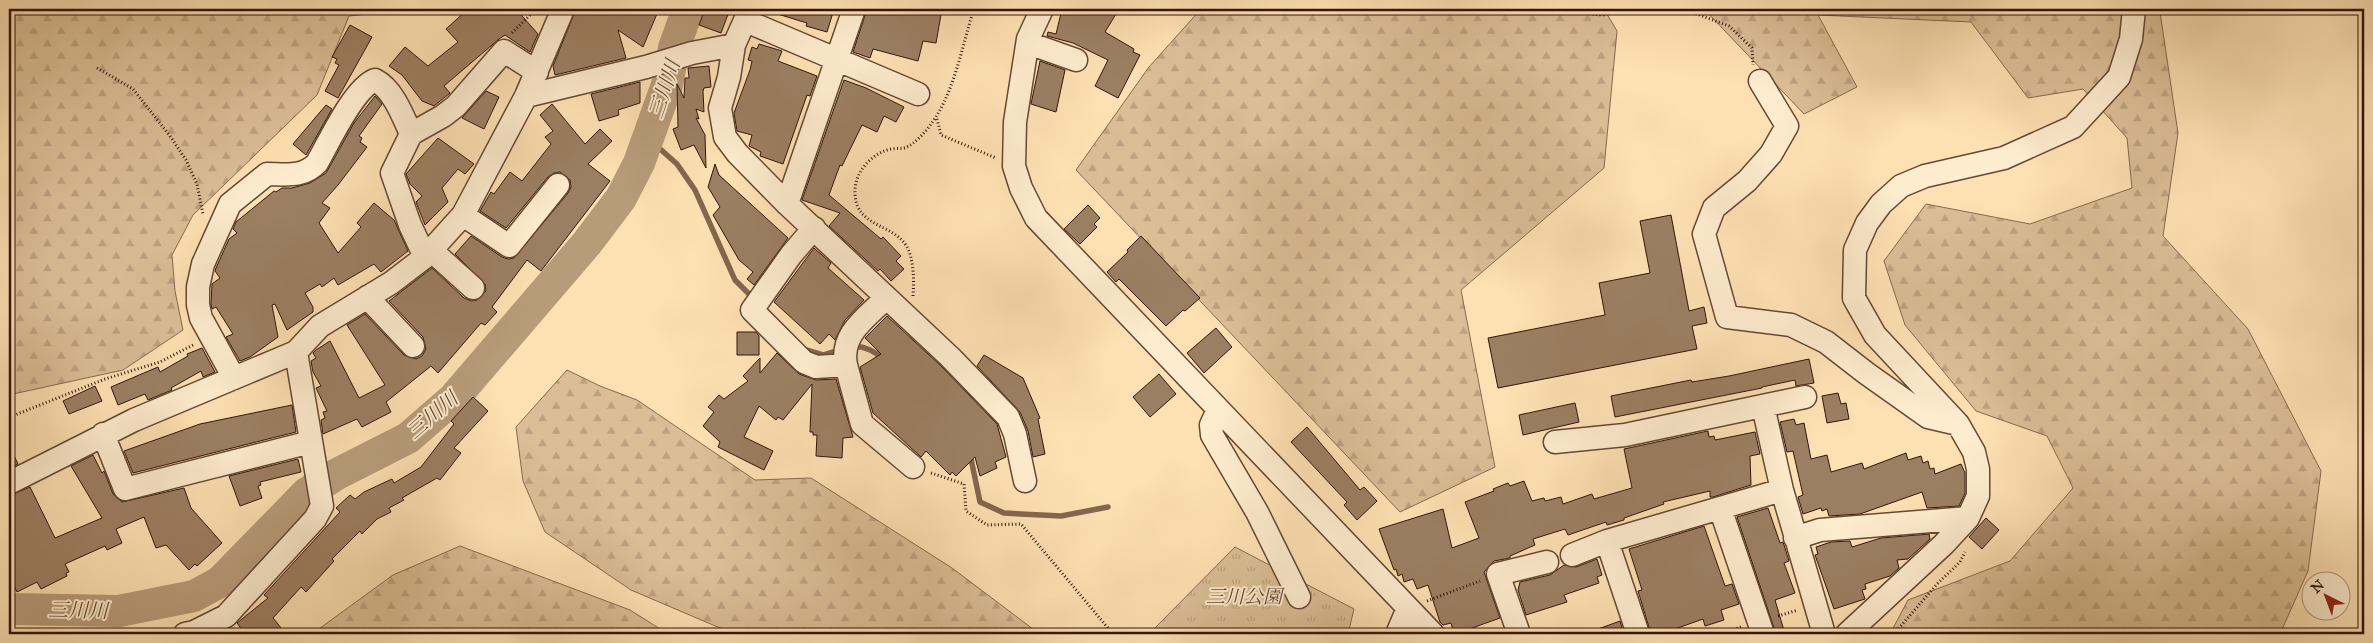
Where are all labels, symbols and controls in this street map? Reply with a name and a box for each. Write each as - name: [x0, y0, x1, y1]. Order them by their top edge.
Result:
- water label: 三川川: [643, 55, 685, 121]
- water label: 三川川: [401, 385, 464, 444]
- north arrow: [2300, 570, 2350, 620]
- text: N: [2308, 576, 2328, 597]
- park label: 三川公園: [1206, 585, 1285, 608]
- water label: 三川川: [48, 597, 110, 623]

